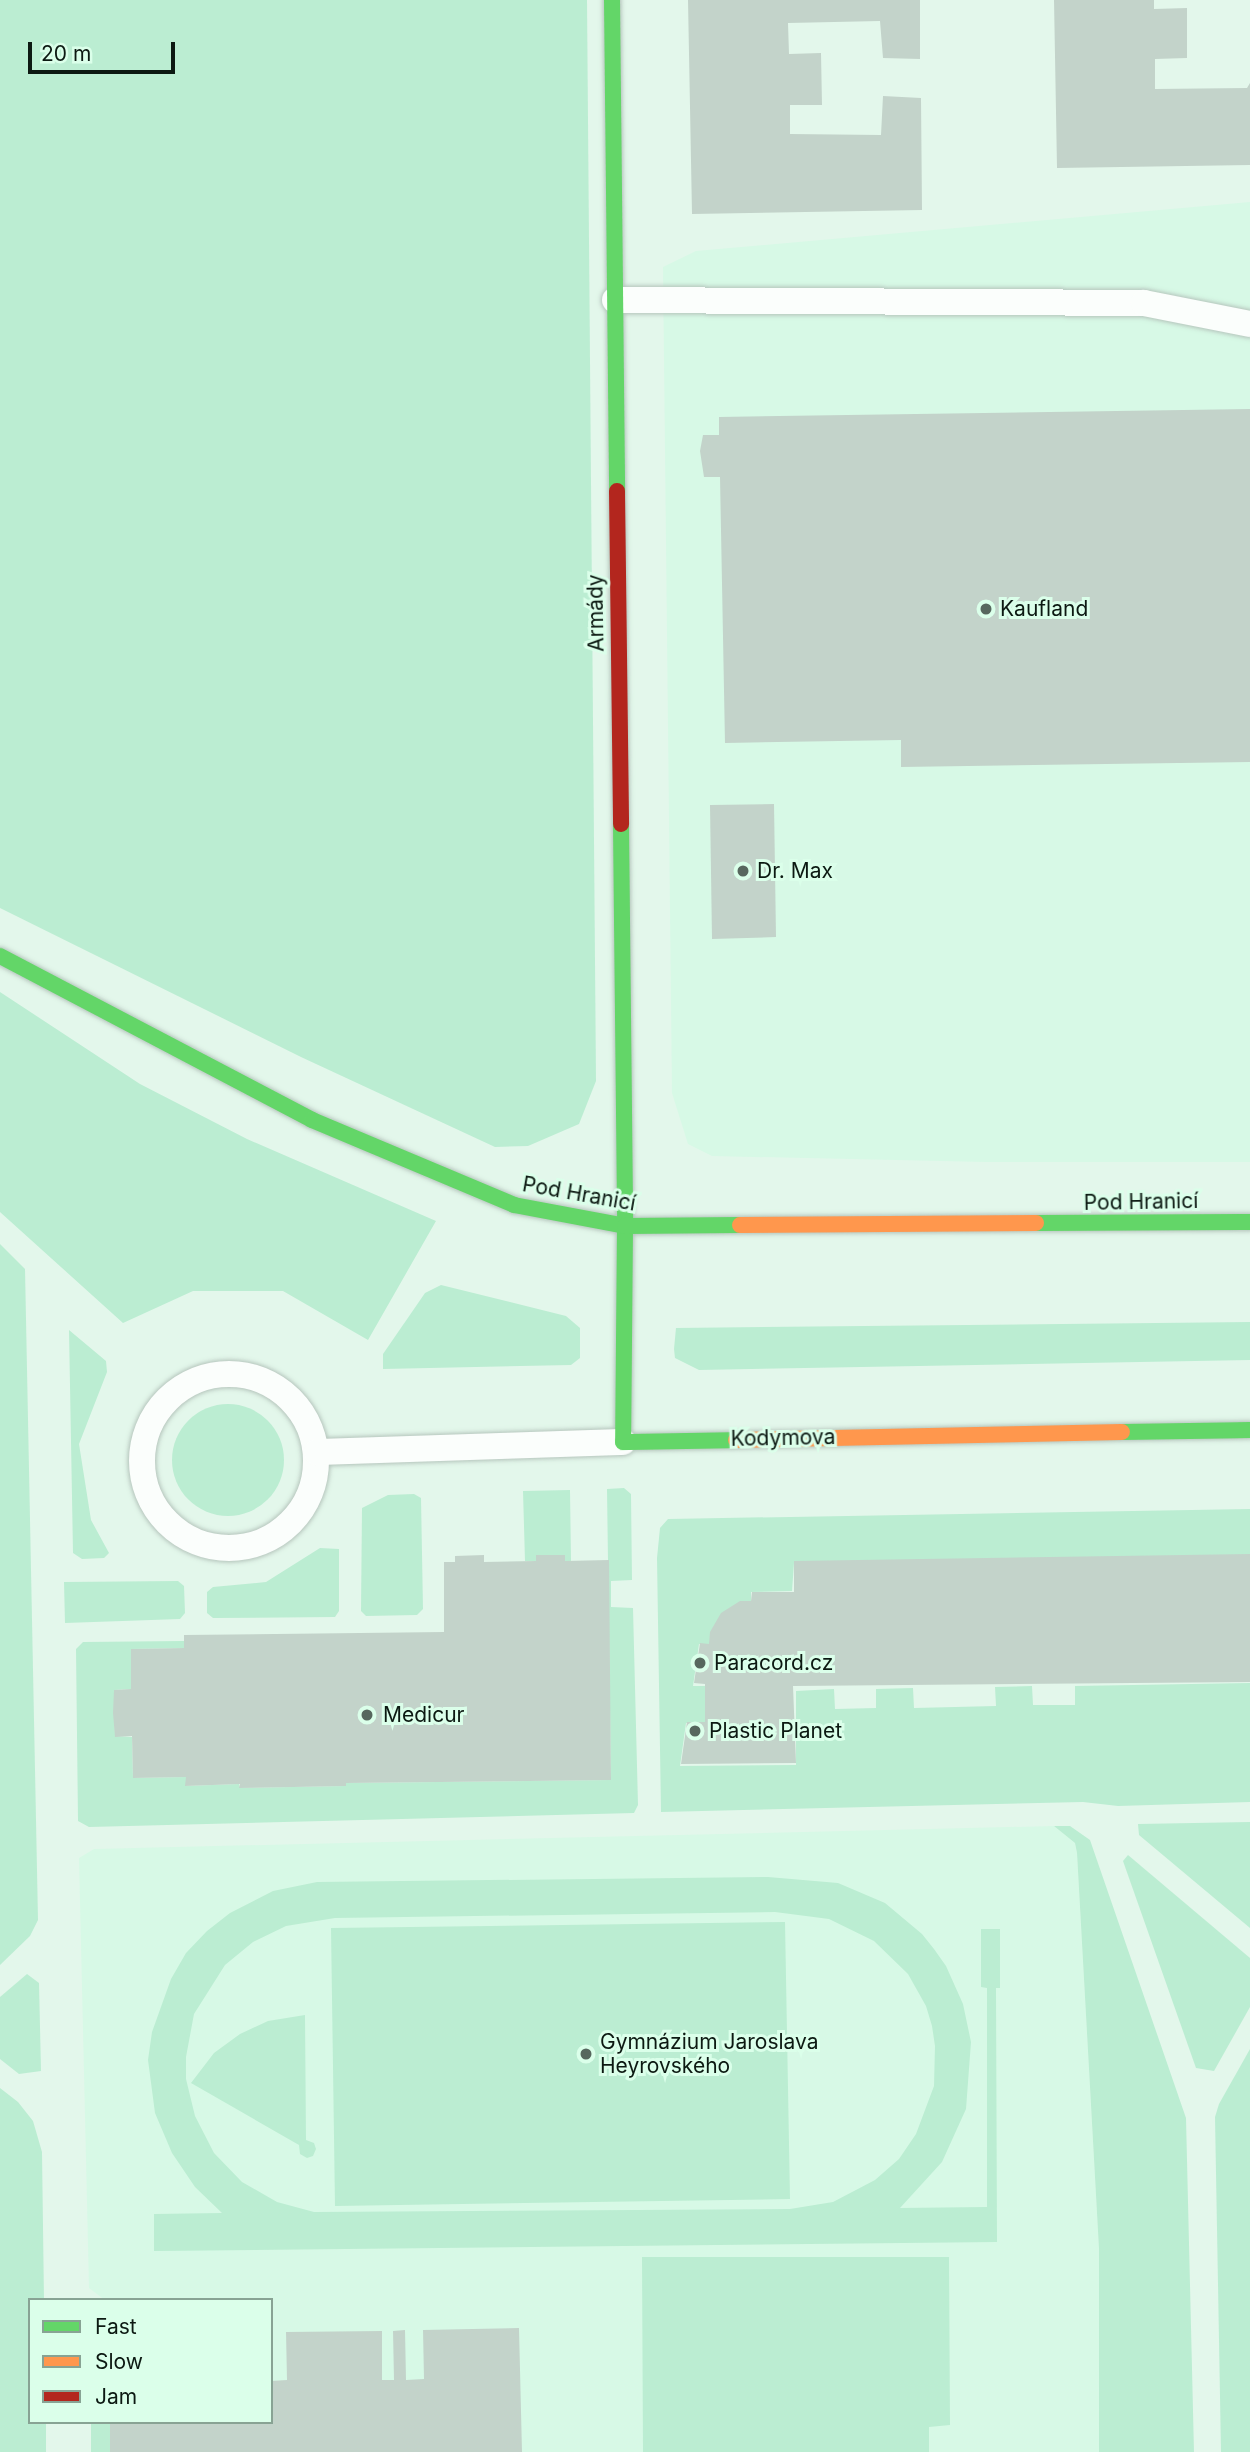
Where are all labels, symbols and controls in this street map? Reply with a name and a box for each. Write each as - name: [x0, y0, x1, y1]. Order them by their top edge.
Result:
- scale bar: [32, 28, 178, 72]
- text: 20 m: [41, 41, 91, 66]
- street label: Armády: [583, 574, 609, 652]
- place label: Kaufland: [1000, 596, 1088, 622]
- marker: Kaufland: [978, 601, 994, 617]
- place label: Dr. Max: [757, 858, 833, 884]
- marker: Dr. Max: [735, 863, 751, 879]
- street label: Pod Hranicí: [520, 1172, 638, 1216]
- street label: Pod Hranicí: [1084, 1188, 1198, 1216]
- street label: Kodymova: [730, 1424, 836, 1452]
- place label: Paracord.cz: [714, 1650, 833, 1676]
- marker: Paracord.cz: [692, 1655, 708, 1671]
- place label: Medicur: [383, 1702, 464, 1728]
- marker: Medicur: [357, 1705, 377, 1725]
- place label: Plastic Planet: [709, 1718, 842, 1744]
- marker: Plastic Planet: [687, 1723, 703, 1739]
- place label: Gymnázium Jaroslava Heyrovského: [600, 2029, 819, 2079]
- marker: Gymnázium Jaroslava Heyrovského: [578, 2046, 594, 2062]
- legend: [28, 2298, 273, 2424]
- text: Fast: [95, 2314, 137, 2339]
- text: Slow: [95, 2349, 143, 2374]
- text: Jam: [95, 2384, 137, 2409]

